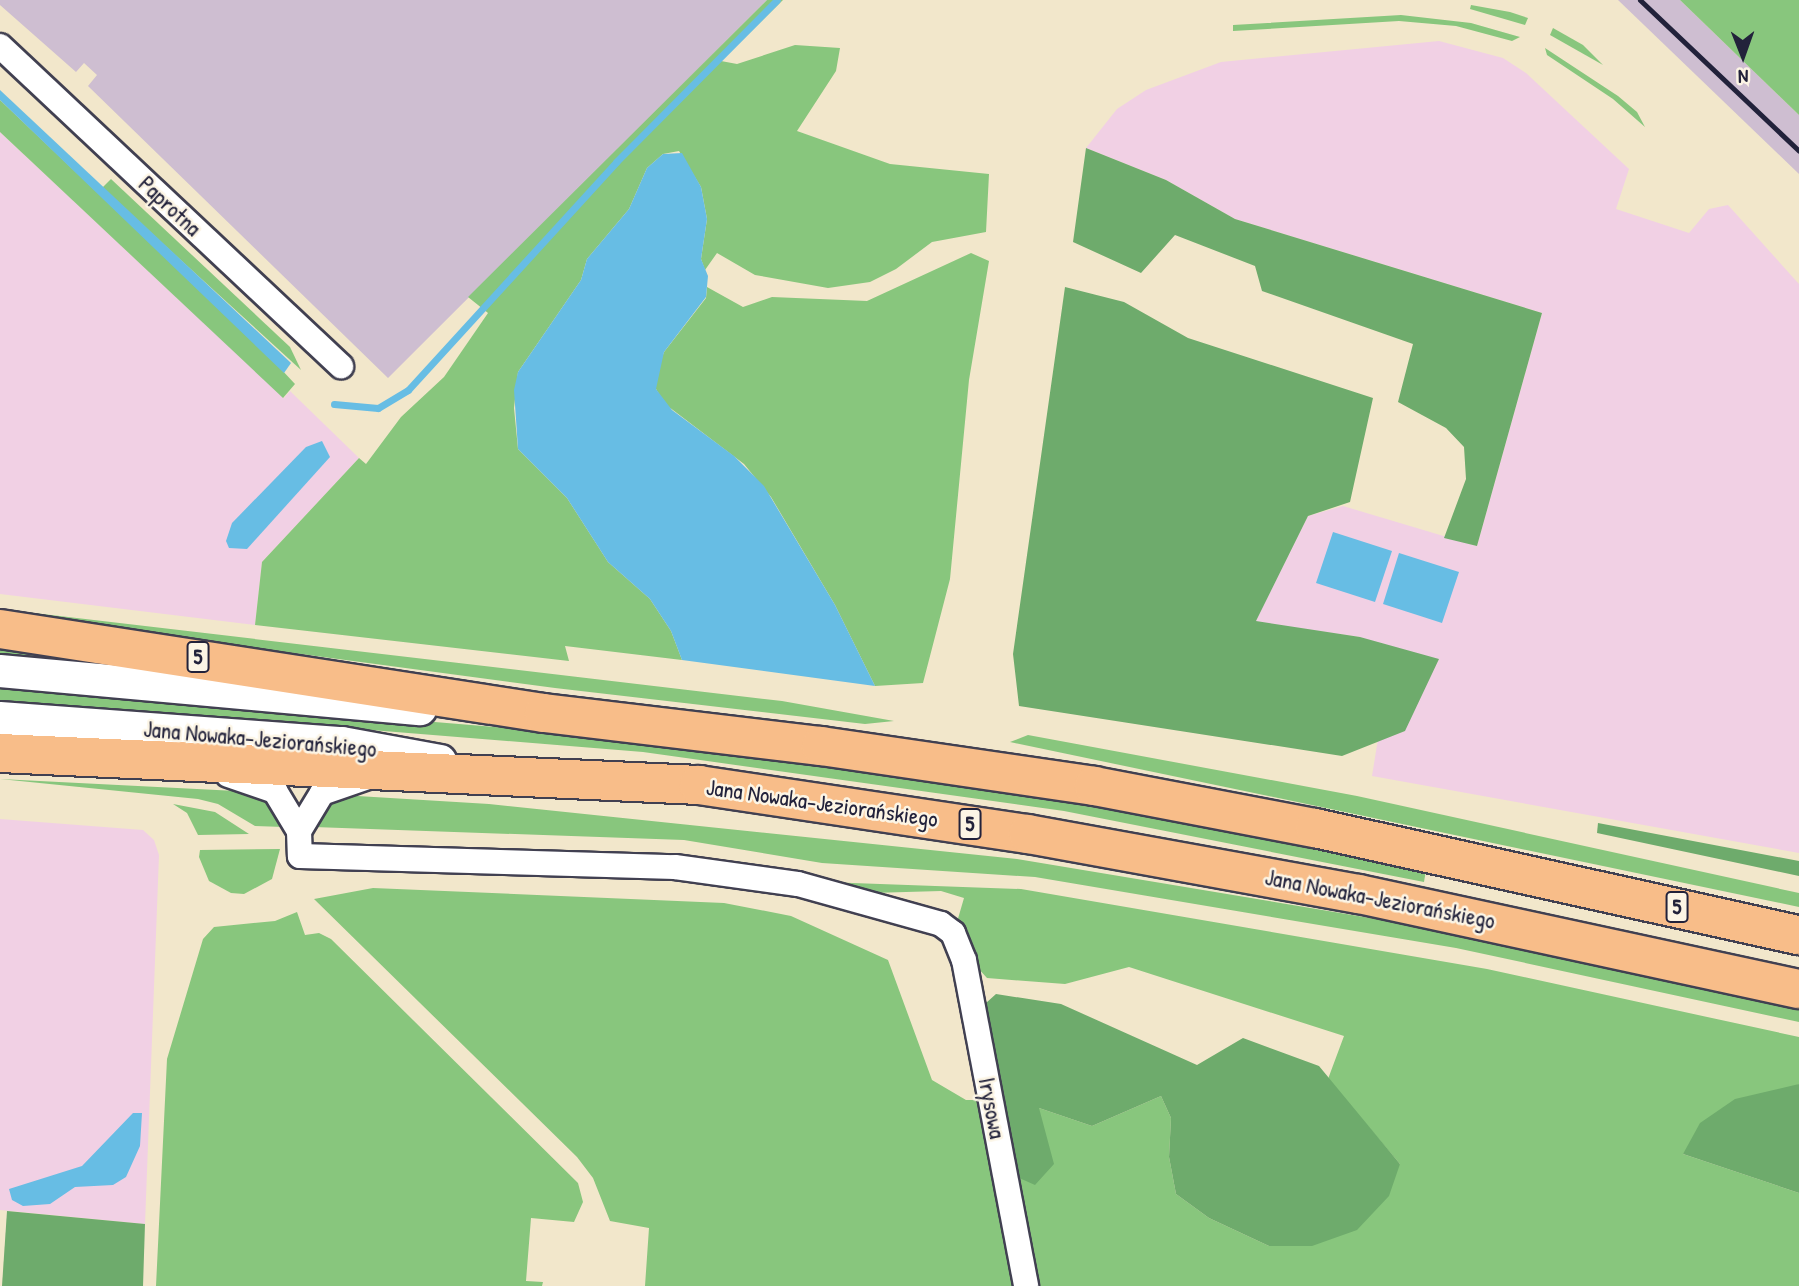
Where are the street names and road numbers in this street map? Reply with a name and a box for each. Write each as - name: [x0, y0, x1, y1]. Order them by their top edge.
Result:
- street label: Paprotna: [133, 170, 207, 242]
- road number: 5: [186, 640, 210, 674]
- street label: Jana Nowaka-Jeziorańskiego: [142, 715, 378, 763]
- street label: Jana Nowaka-Jeziorańskiego: [704, 773, 940, 833]
- road number: 5: [958, 806, 982, 842]
- street label: Jana Nowaka-Jeziorańskiego: [1263, 863, 1497, 935]
- road number: 5: [1665, 890, 1689, 925]
- street label: Irysowa: [973, 1075, 1011, 1141]

